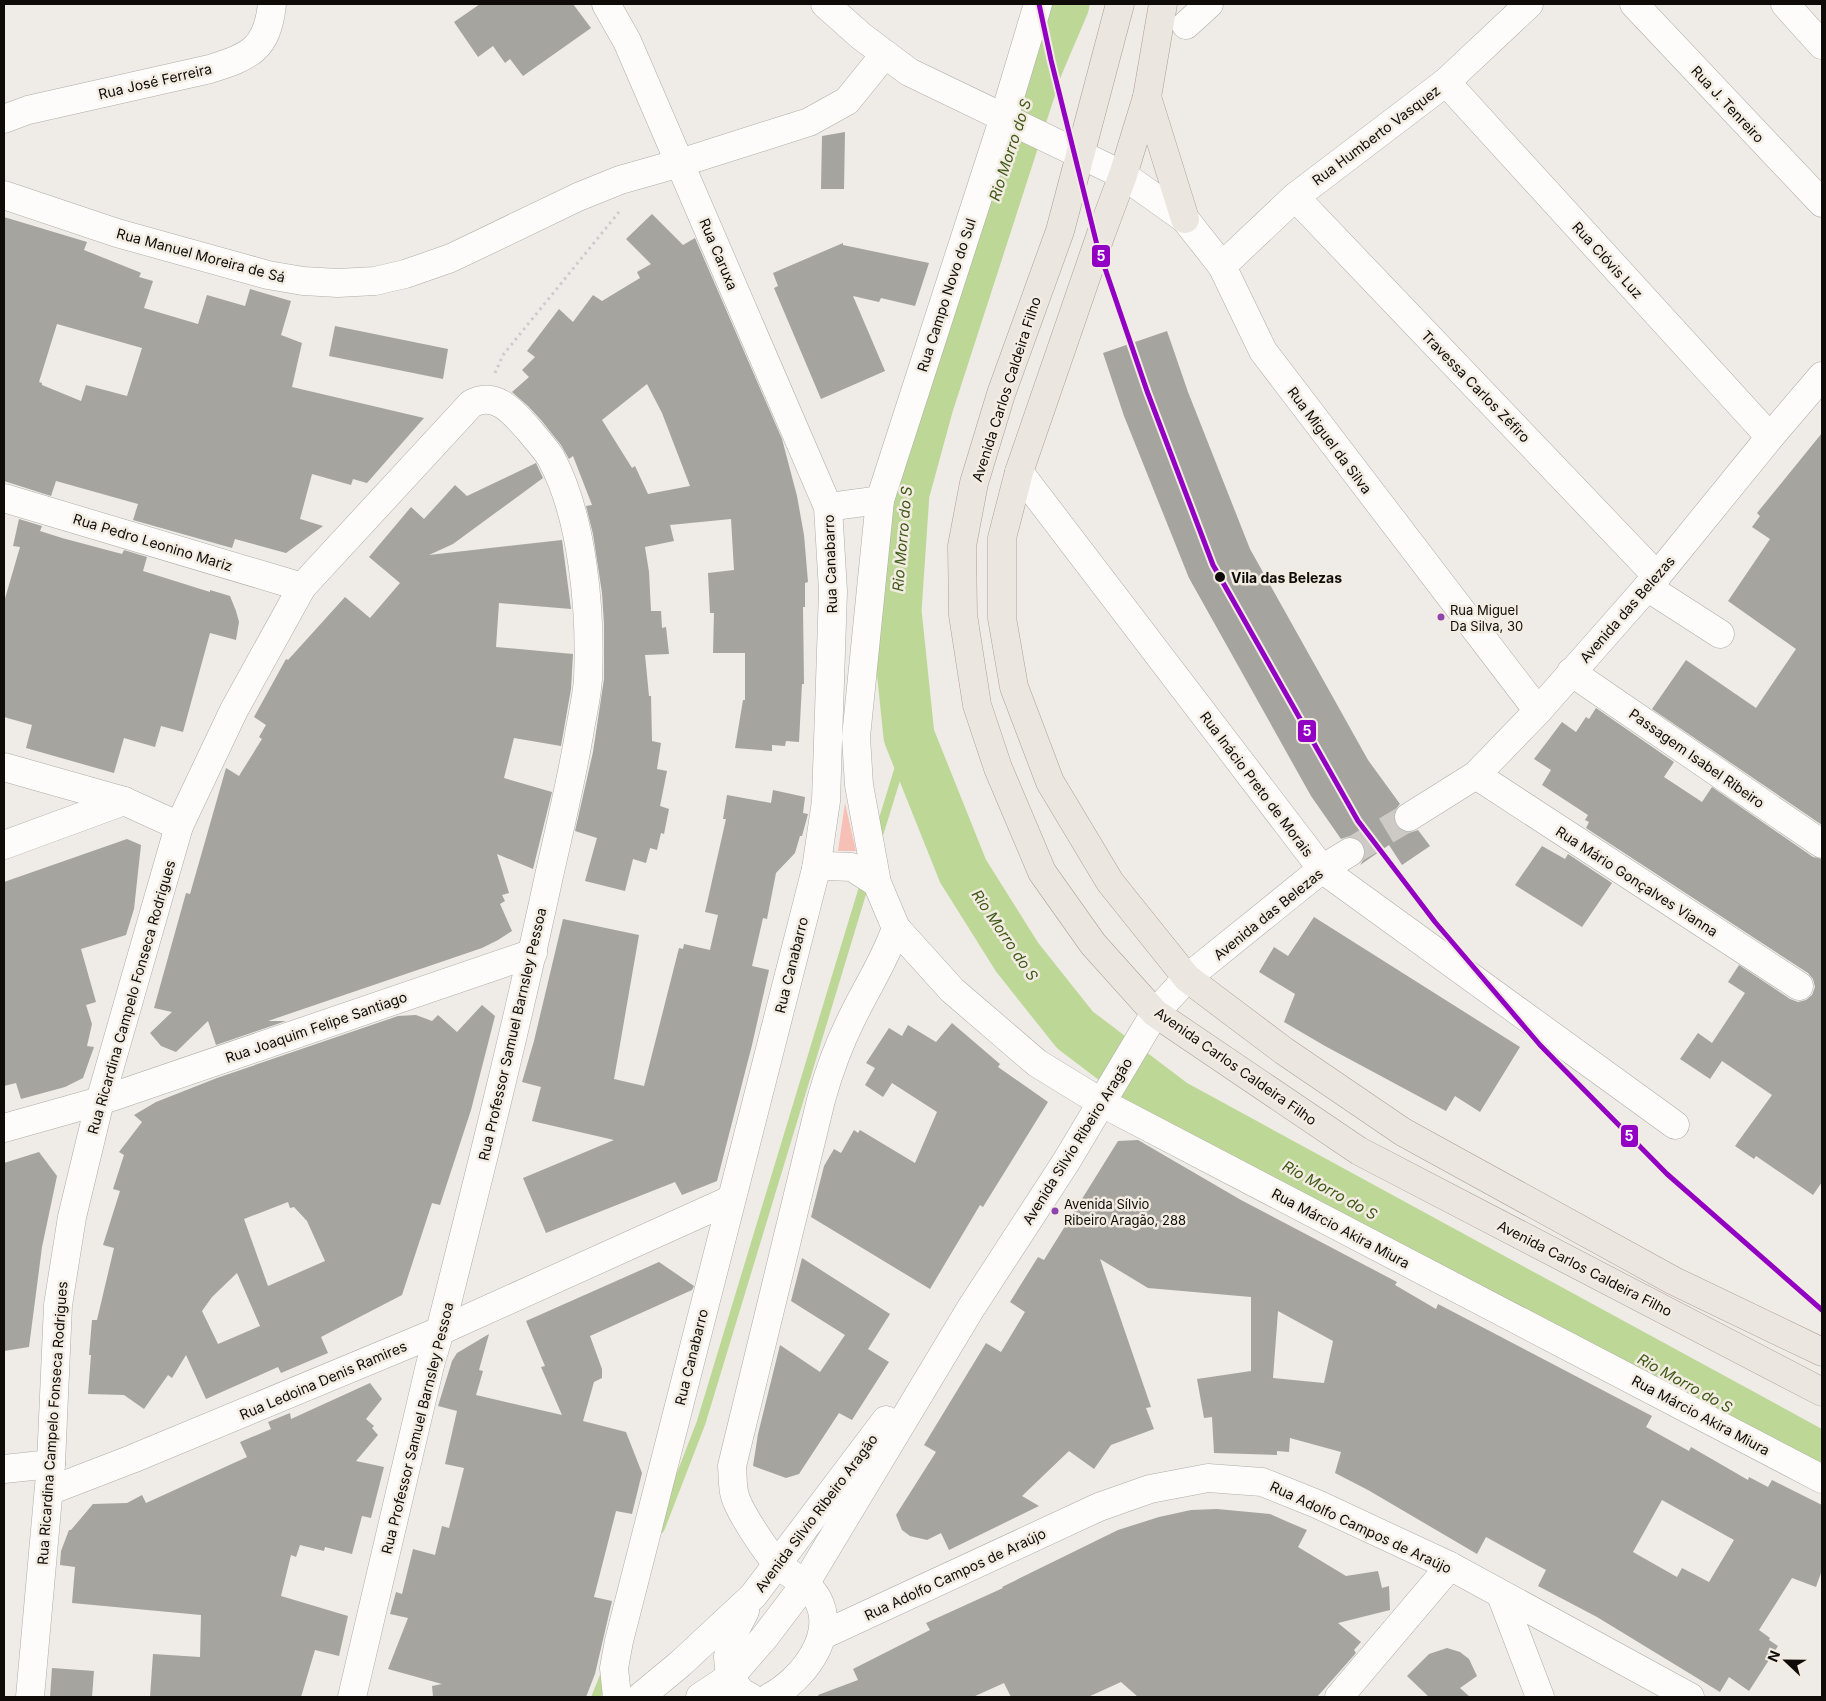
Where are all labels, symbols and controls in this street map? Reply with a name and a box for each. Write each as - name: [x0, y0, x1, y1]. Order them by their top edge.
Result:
- street label: Rua José Ferreira: [97, 60, 213, 102]
- street label: Rua J. Tenreiro: [1688, 62, 1768, 146]
- street label: Rua Humberto Vasquez: [1309, 81, 1443, 189]
- water label: Rio Morro do S: [985, 96, 1035, 203]
- street label: Rua Caruxa: [696, 216, 742, 292]
- street label: Rua Campo Novo do Sul: [913, 216, 979, 374]
- street label: Rua Clóvis Luz: [1569, 218, 1647, 302]
- street label: Rua Manuel Moreira de Sá: [115, 224, 287, 286]
- line badge: 5: [1091, 244, 1111, 268]
- text: 5: [1097, 247, 1106, 264]
- street label: Avenida Carlos Caldeira Filho: [968, 294, 1044, 484]
- street label: Travessa Carlos Zéfiro: [1418, 326, 1534, 446]
- street label: Rua Miguel da Silva: [1284, 383, 1376, 497]
- water label: Rio Morro do S: [888, 485, 916, 592]
- street label: Rua Pedro Leonino Mariz: [71, 510, 235, 574]
- street label: Rua Canabarro: [820, 514, 840, 614]
- street label: Avenida das Belezas: [1576, 552, 1678, 666]
- place label: Vila das Belezas: [1231, 569, 1342, 586]
- marker: Vila das Belezas: [1213, 570, 1227, 584]
- place label: Rua Miguel Da Silva, 30: [1450, 602, 1523, 634]
- marker: Rua Miguel Da Silva, 30: [1436, 612, 1446, 622]
- street label: Passagem Isabel Ribeiro: [1626, 705, 1768, 811]
- street label: Rua Inácio Preto de Morais: [1197, 708, 1317, 860]
- line badge: 5: [1297, 719, 1317, 743]
- text: 5: [1303, 722, 1312, 739]
- street label: Rua Mário Gonçalves Vianna: [1553, 822, 1721, 940]
- street label: Rua Ricardina Campelo Fonseca Rodrigues: [84, 858, 178, 1136]
- street label: Avenida das Belezas: [1210, 865, 1326, 963]
- water label: Rio Morro do S: [968, 886, 1043, 984]
- street label: Rua Professor Samuel Barnsley Pessoa: [475, 906, 549, 1162]
- street label: Rua Canabarro: [771, 915, 811, 1015]
- street label: Rua Joaquim Felipe Santiago: [223, 988, 409, 1066]
- street label: Avenida Carlos Caldeira Filho: [1152, 1004, 1320, 1128]
- street label: Avenida Silvio Ribeiro Aragão: [1019, 1054, 1135, 1228]
- line badge: 5: [1620, 1124, 1639, 1148]
- text: 5: [1625, 1127, 1634, 1144]
- water label: Rio Morro do S: [1279, 1156, 1381, 1224]
- street label: Rua Márcio Akira Miura: [1269, 1184, 1413, 1272]
- place label: Avenida Sílvio Ribeiro Aragão, 288: [1064, 1196, 1186, 1228]
- marker: Avenida Sílvio Ribeiro Aragão, 288: [1050, 1206, 1060, 1216]
- street label: Avenida Carlos Caldeira Filho: [1495, 1216, 1675, 1320]
- street label: Rua Ricardina Campelo Fonseca Rodrigues: [34, 1281, 70, 1565]
- street label: Rua Professor Samuel Barnsley Pessoa: [377, 1300, 457, 1556]
- street label: Rua Canabarro: [671, 1307, 711, 1407]
- street label: Rua Ledoina Denis Ramires: [237, 1337, 409, 1423]
- water label: Rio Morro do S: [1634, 1349, 1736, 1417]
- street label: Rua Márcio Akira Miura: [1629, 1371, 1773, 1459]
- street label: Avenida Silvio Ribeiro Aragão: [751, 1431, 881, 1595]
- street label: Rua Adolfo Campos de Araújo: [1268, 1477, 1454, 1577]
- street label: Rua Adolfo Campos de Araújo: [862, 1524, 1048, 1624]
- north arrow: [1761, 1636, 1811, 1686]
- text: N: [1764, 1648, 1783, 1664]

